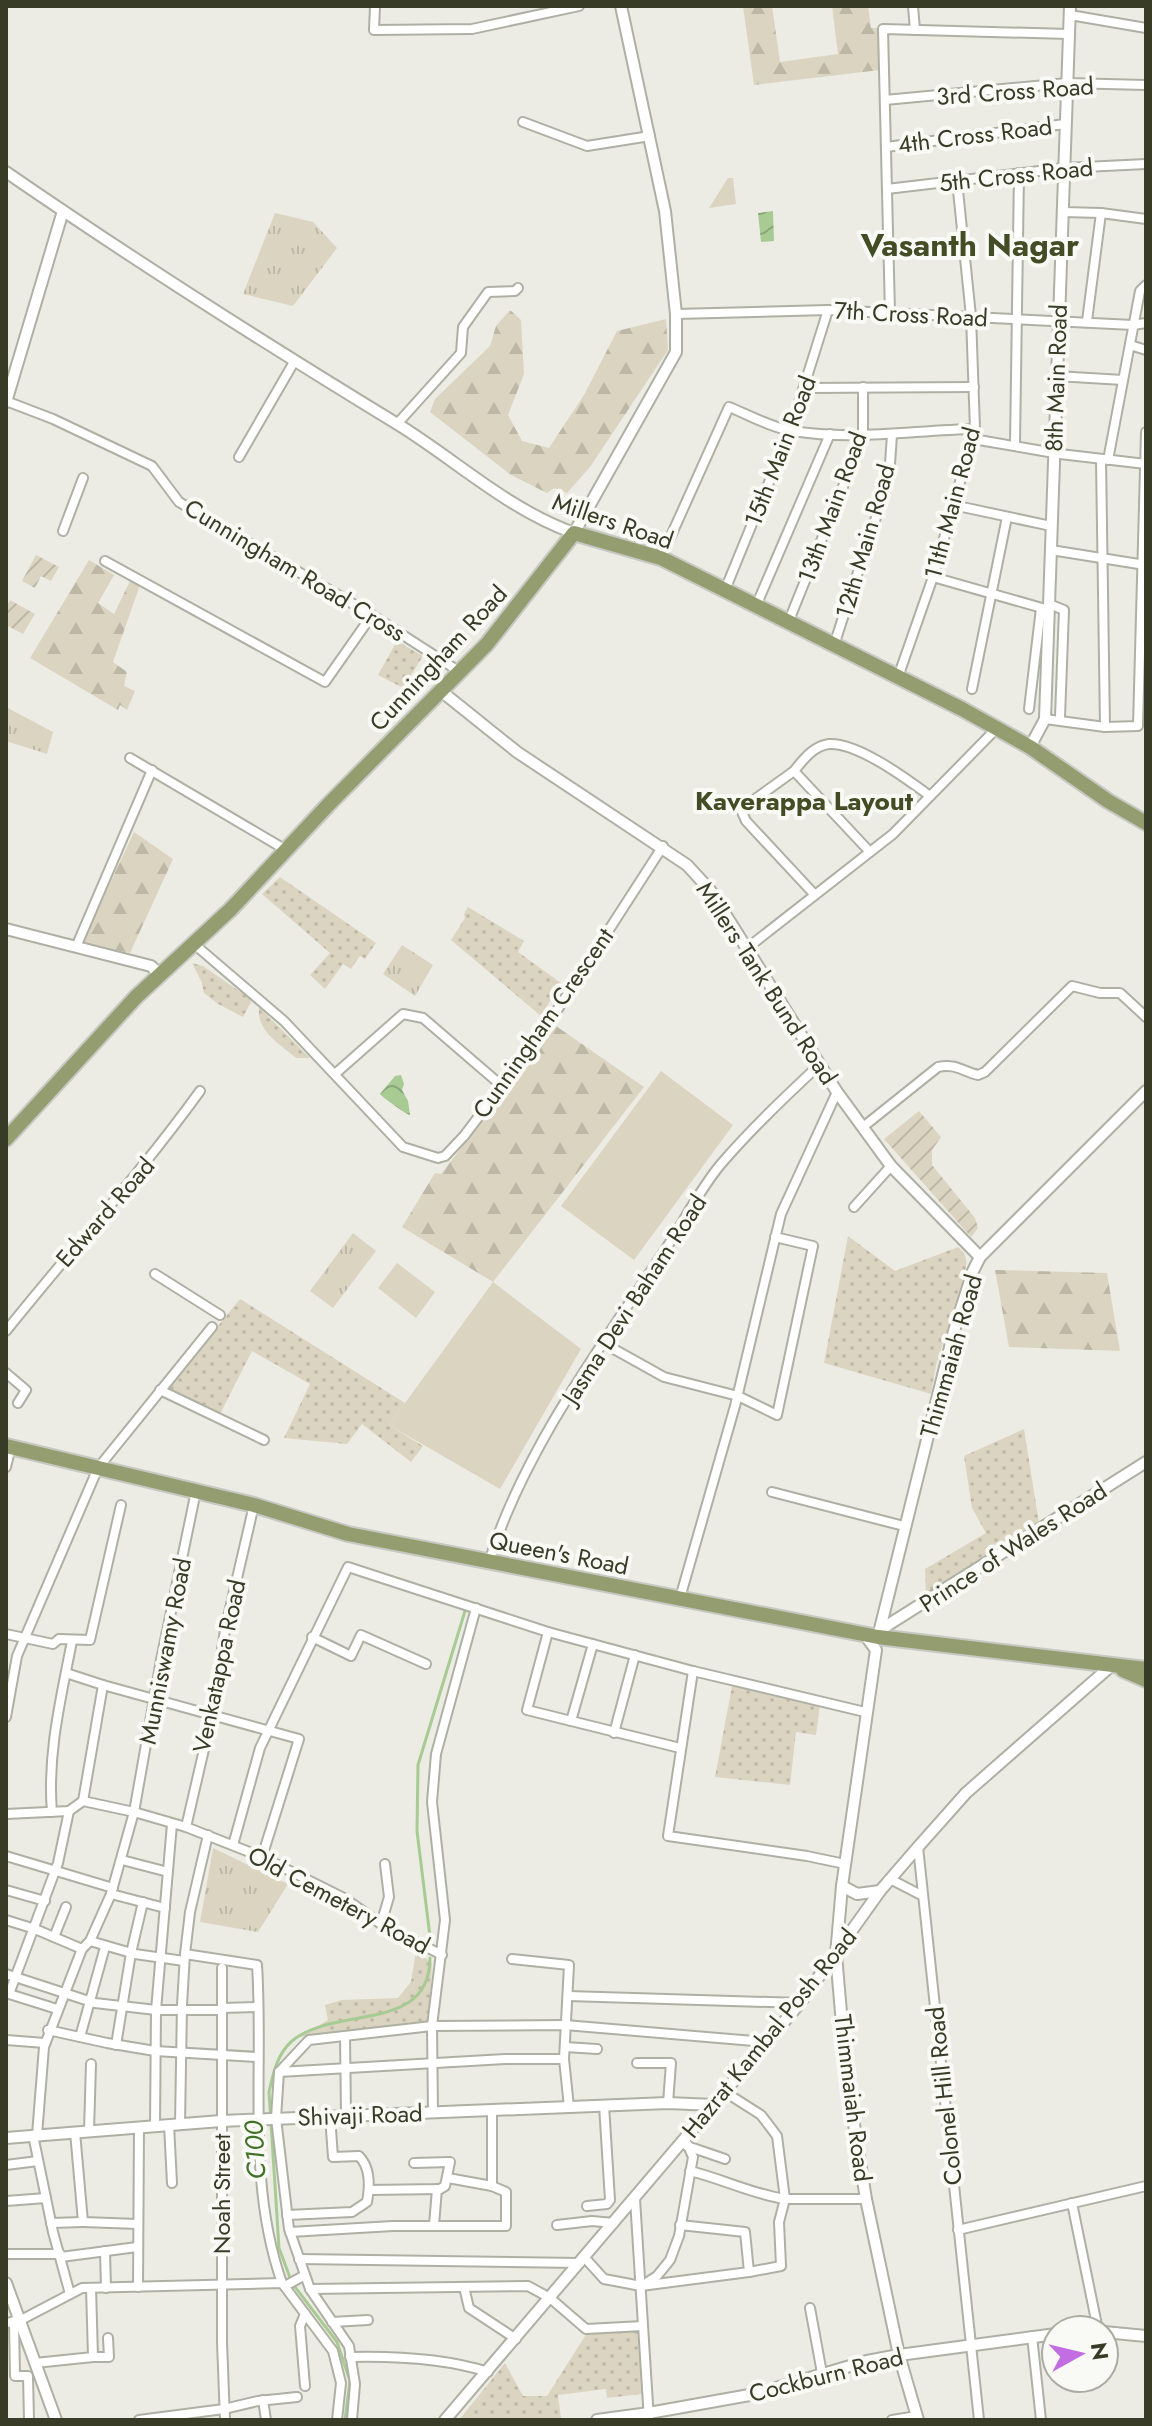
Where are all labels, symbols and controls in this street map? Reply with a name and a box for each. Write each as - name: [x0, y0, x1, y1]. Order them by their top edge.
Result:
- street label: 3rd Cross Road: [935, 68, 1095, 114]
- street label: 4th Cross Road: [896, 108, 1054, 162]
- street label: 5th Cross Road: [937, 150, 1095, 200]
- district label: Vasanth Nagar: [860, 222, 1079, 268]
- street label: 7th Cross Road: [833, 292, 989, 336]
- street label: 8th Main Road: [1036, 304, 1076, 452]
- street label: 15th Main Road: [735, 371, 825, 531]
- street label: 11th Main Road: [915, 423, 989, 583]
- street label: 13th Main Road: [788, 427, 876, 587]
- street label: 12th Main Road: [826, 460, 904, 622]
- street label: Millers Road: [548, 484, 678, 558]
- street label: Cunningham Road Cross: [178, 490, 412, 650]
- street label: Cunningham Road: [361, 577, 515, 739]
- district label: Kaverappa Layout: [695, 782, 914, 820]
- street label: Millers Tank Bund Road: [688, 874, 846, 1092]
- street label: Cunningham Crescent: [464, 920, 622, 1125]
- street label: Edward Road: [47, 1149, 163, 1275]
- street label: Jasma Devi Baham Road: [551, 1187, 715, 1413]
- street label: Thimmaiah Road: [911, 1270, 991, 1442]
- street label: Prince of Wales Road: [912, 1473, 1114, 1621]
- street label: Queen's Road: [486, 1522, 632, 1584]
- street label: Munniswamy Road: [130, 1555, 200, 1747]
- street label: Venkatappa Road: [184, 1576, 254, 1756]
- street label: Old Cemetery Road: [242, 1837, 436, 1963]
- street label: Hazrat Kambal Posh Road: [673, 1921, 865, 2145]
- street label: Colonel Hill Road: [917, 2005, 971, 2187]
- street label: Thimmaiah Road: [825, 2012, 881, 2184]
- street label: Shivaji Road: [297, 2095, 423, 2135]
- water label: C100: [234, 2119, 276, 2180]
- street label: Noah Street: [204, 2134, 239, 2254]
- north arrow: [1040, 2314, 1120, 2394]
- street label: Cockburn Road: [745, 2339, 907, 2411]
- text: N: [1083, 2340, 1117, 2362]

